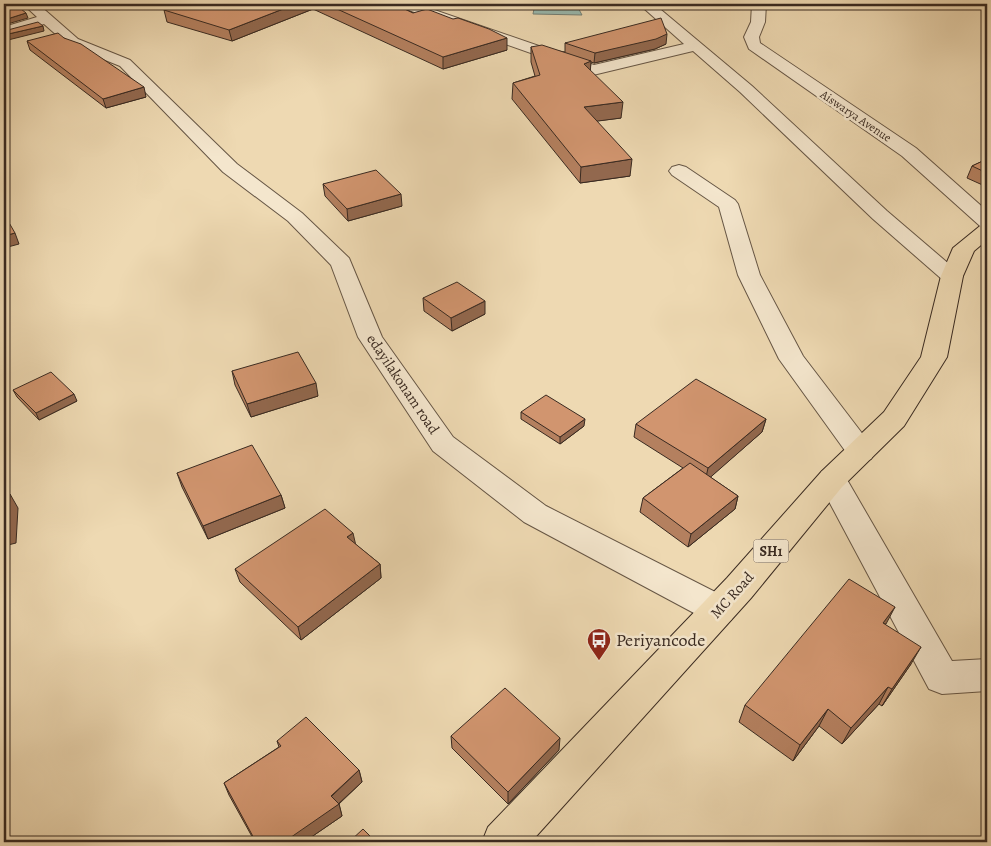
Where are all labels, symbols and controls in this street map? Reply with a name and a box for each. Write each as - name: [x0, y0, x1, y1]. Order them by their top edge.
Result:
- street label: Aiswarya Avenue: [817, 86, 895, 146]
- street label: edayilakonam road: [362, 330, 444, 439]
- road number: SH1: [754, 540, 788, 562]
- street label: MC Road: [706, 567, 759, 623]
- bus stop icon: Periyancode: [586, 627, 612, 661]
- place label: Periyancode: [616, 628, 705, 652]

